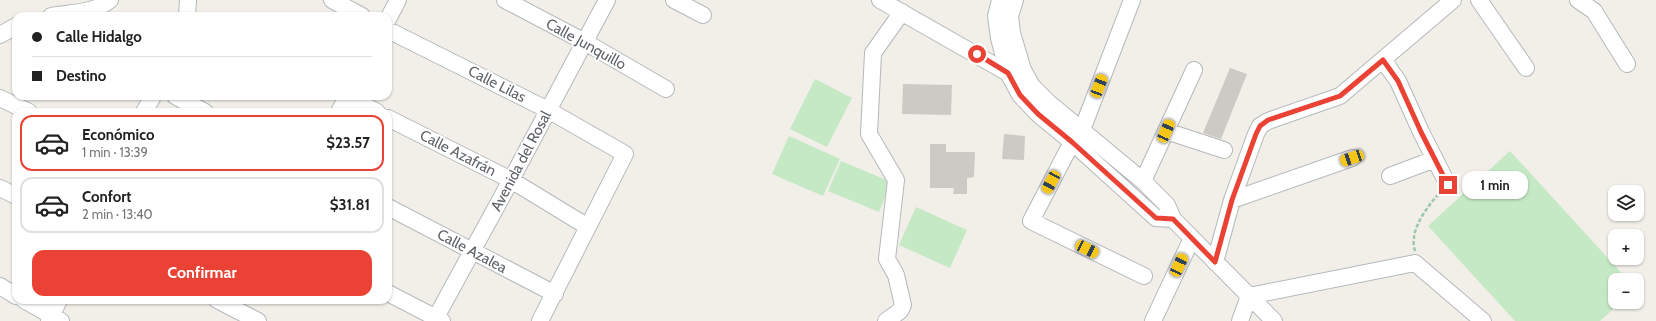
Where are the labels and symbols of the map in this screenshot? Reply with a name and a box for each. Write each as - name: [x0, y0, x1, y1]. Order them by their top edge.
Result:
- street label: Calle Junquillo: [543, 15, 629, 73]
- route start: [968, 45, 986, 63]
- street label: Calle Lilas: [465, 62, 529, 106]
- car: [1089, 73, 1109, 99]
- street label: Avenida del Rosal: [487, 107, 555, 214]
- car: [1156, 118, 1176, 144]
- street label: Calle Azafrán: [417, 126, 499, 180]
- car: [1339, 148, 1365, 168]
- car: [1040, 169, 1062, 195]
- callout: 1 min: [1462, 171, 1528, 199]
- route end: [1439, 176, 1457, 194]
- street label: Calle Azalea: [434, 225, 511, 277]
- car: [1074, 238, 1100, 260]
- car: [1168, 252, 1190, 278]

